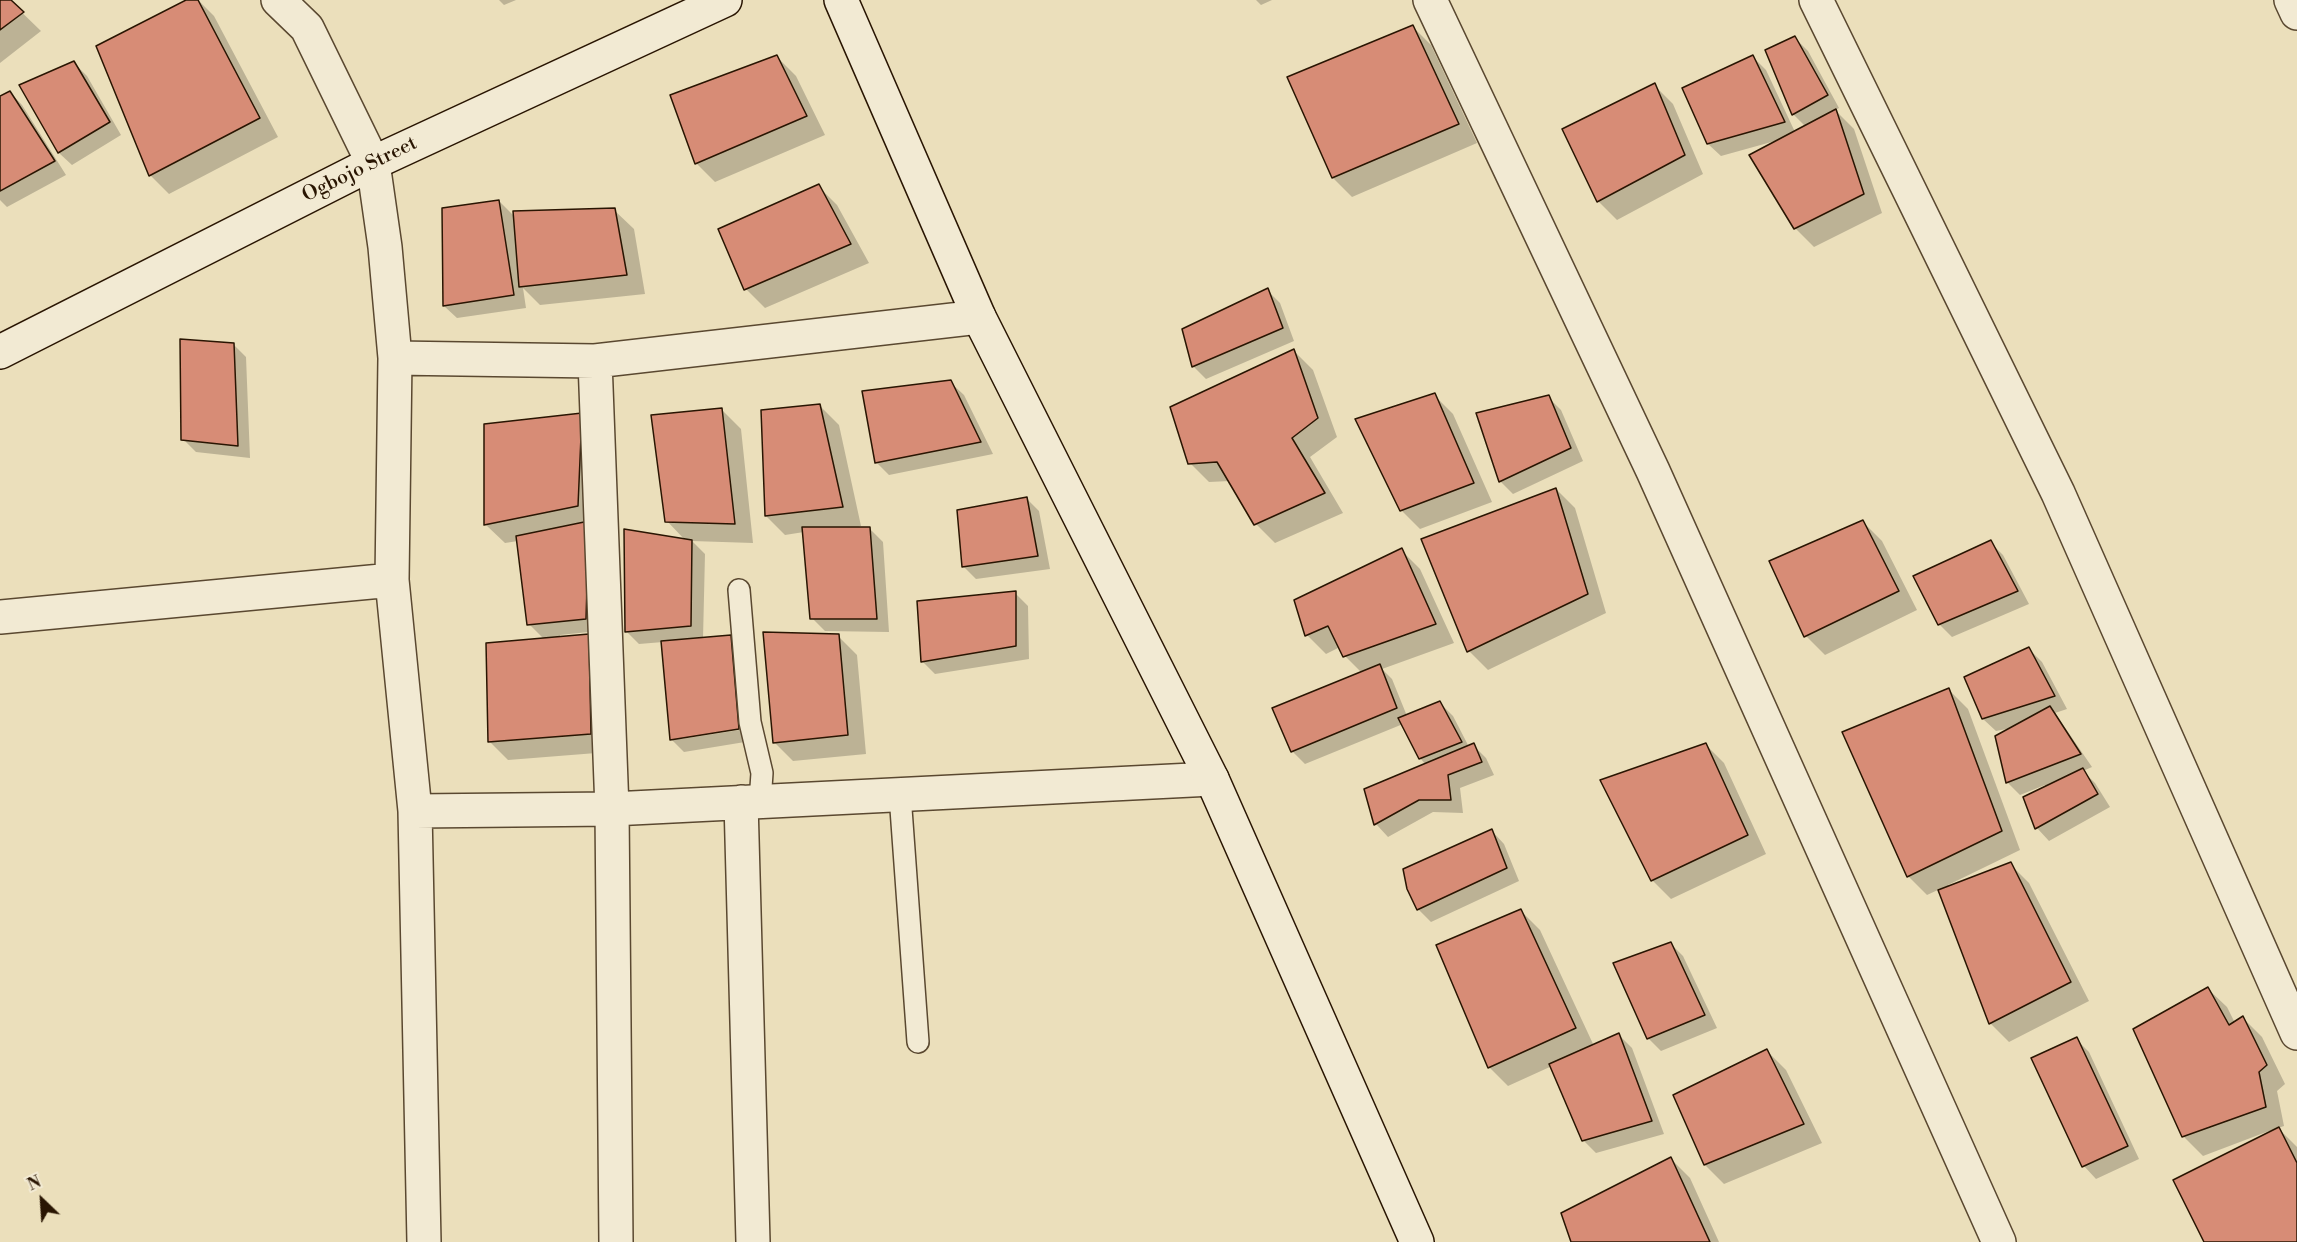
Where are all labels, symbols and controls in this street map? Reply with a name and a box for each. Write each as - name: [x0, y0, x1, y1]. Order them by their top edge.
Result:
- street label: Ogbojo Street: [299, 132, 421, 208]
- north arrow: [12, 1170, 72, 1230]
- text: N: [24, 1172, 44, 1195]

